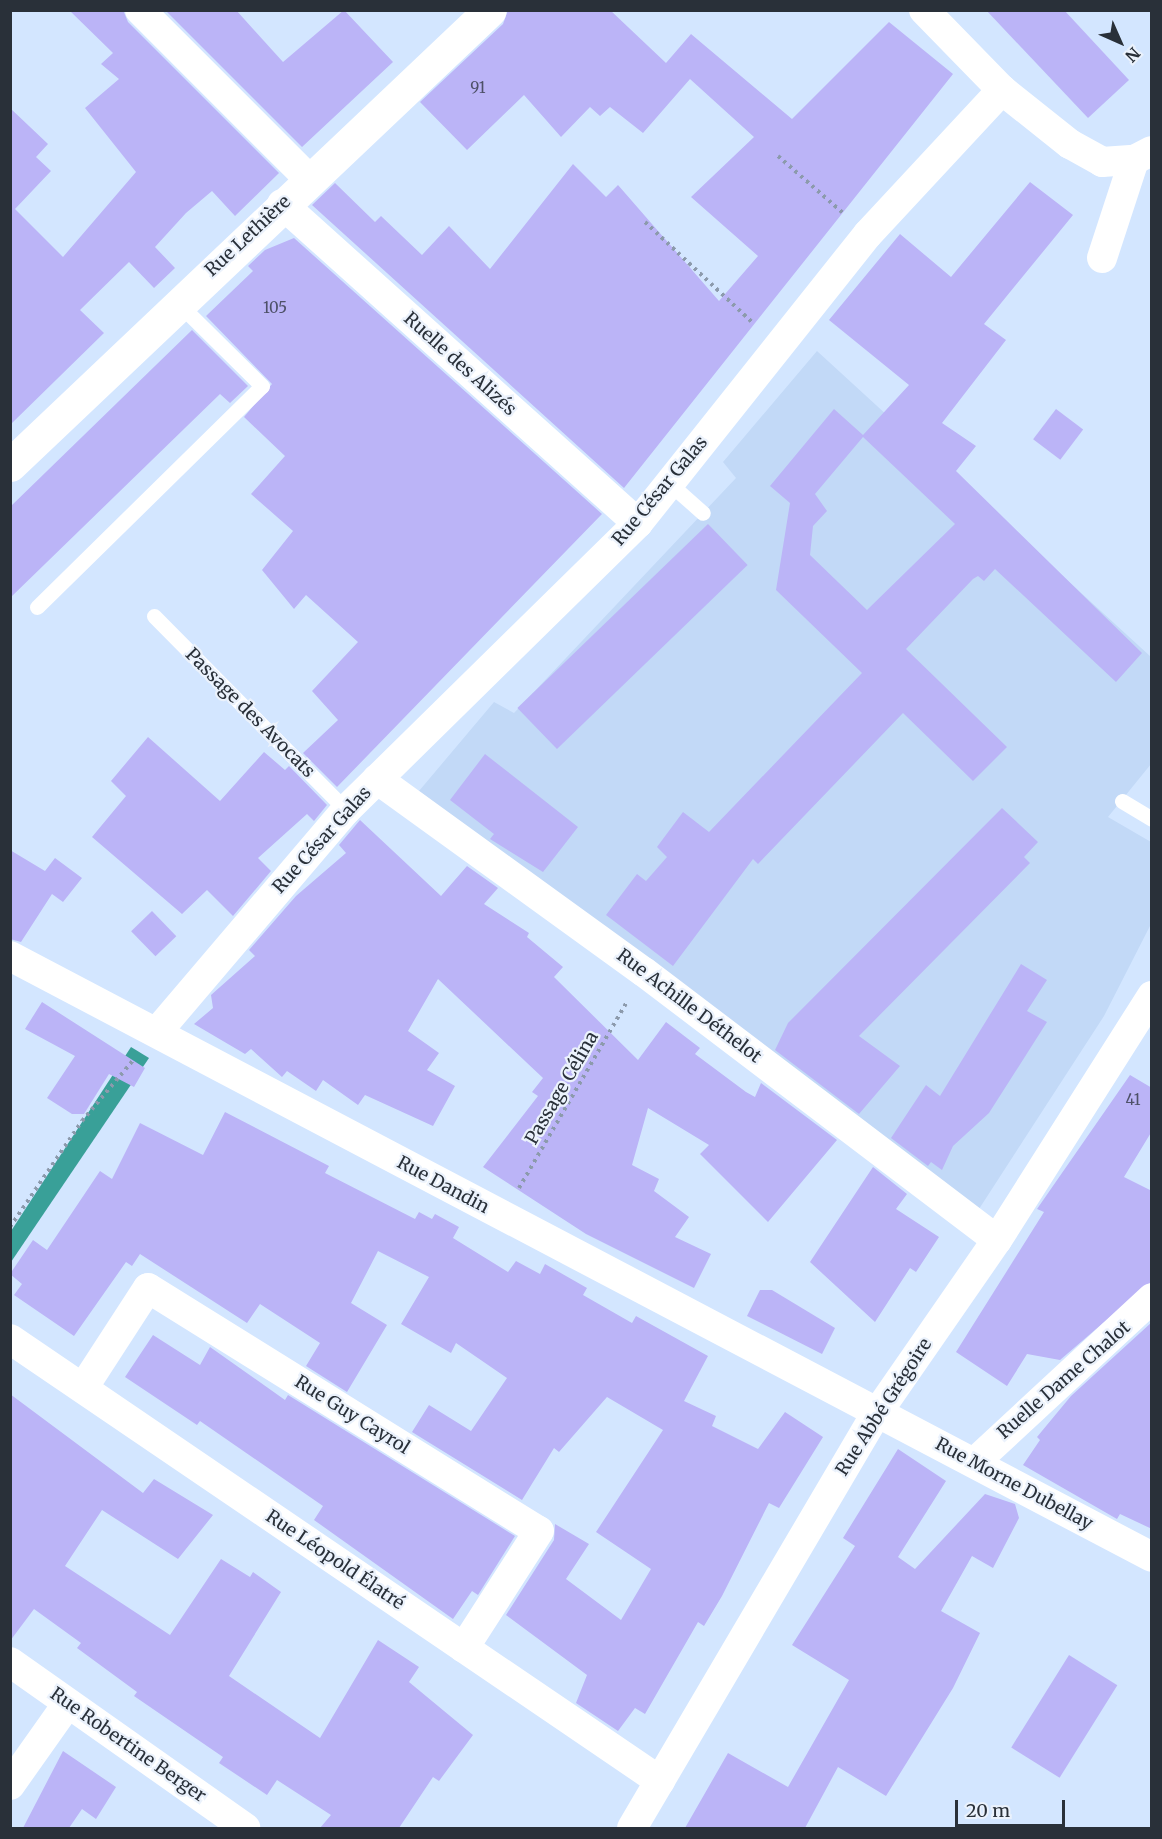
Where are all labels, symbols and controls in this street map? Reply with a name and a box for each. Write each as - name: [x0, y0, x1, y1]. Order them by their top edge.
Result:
- north arrow: [1090, 12, 1150, 72]
- text: N: [1121, 43, 1144, 66]
- house number: 91: [470, 79, 486, 97]
- street label: Rue Lethière: [201, 191, 295, 281]
- house number: 105: [263, 299, 287, 317]
- street label: Ruelle des Alizés: [399, 308, 521, 420]
- street label: Rue César Galas: [608, 432, 712, 550]
- street label: Passage des Avocats: [181, 644, 319, 782]
- street label: Rue César Galas: [268, 782, 376, 898]
- street label: Rue Achille Déthelot: [612, 945, 766, 1067]
- street label: Passage Célina: [521, 1028, 603, 1148]
- house number: 41: [1126, 1091, 1140, 1109]
- street label: Rue Dandin: [393, 1152, 493, 1218]
- street label: Ruelle Dame Chalot: [993, 1316, 1135, 1444]
- street label: Rue Abbé Grégoire: [832, 1334, 936, 1480]
- street label: Rue Guy Cayrol: [291, 1371, 413, 1459]
- street label: Rue Morne Dubellay: [932, 1433, 1096, 1535]
- street label: Rue Léopold Élatré: [262, 1506, 408, 1614]
- street label: Rue Robertine Berger: [46, 1683, 210, 1807]
- scale bar: [958, 1788, 1068, 1826]
- text: 20 m: [966, 1799, 1010, 1822]

